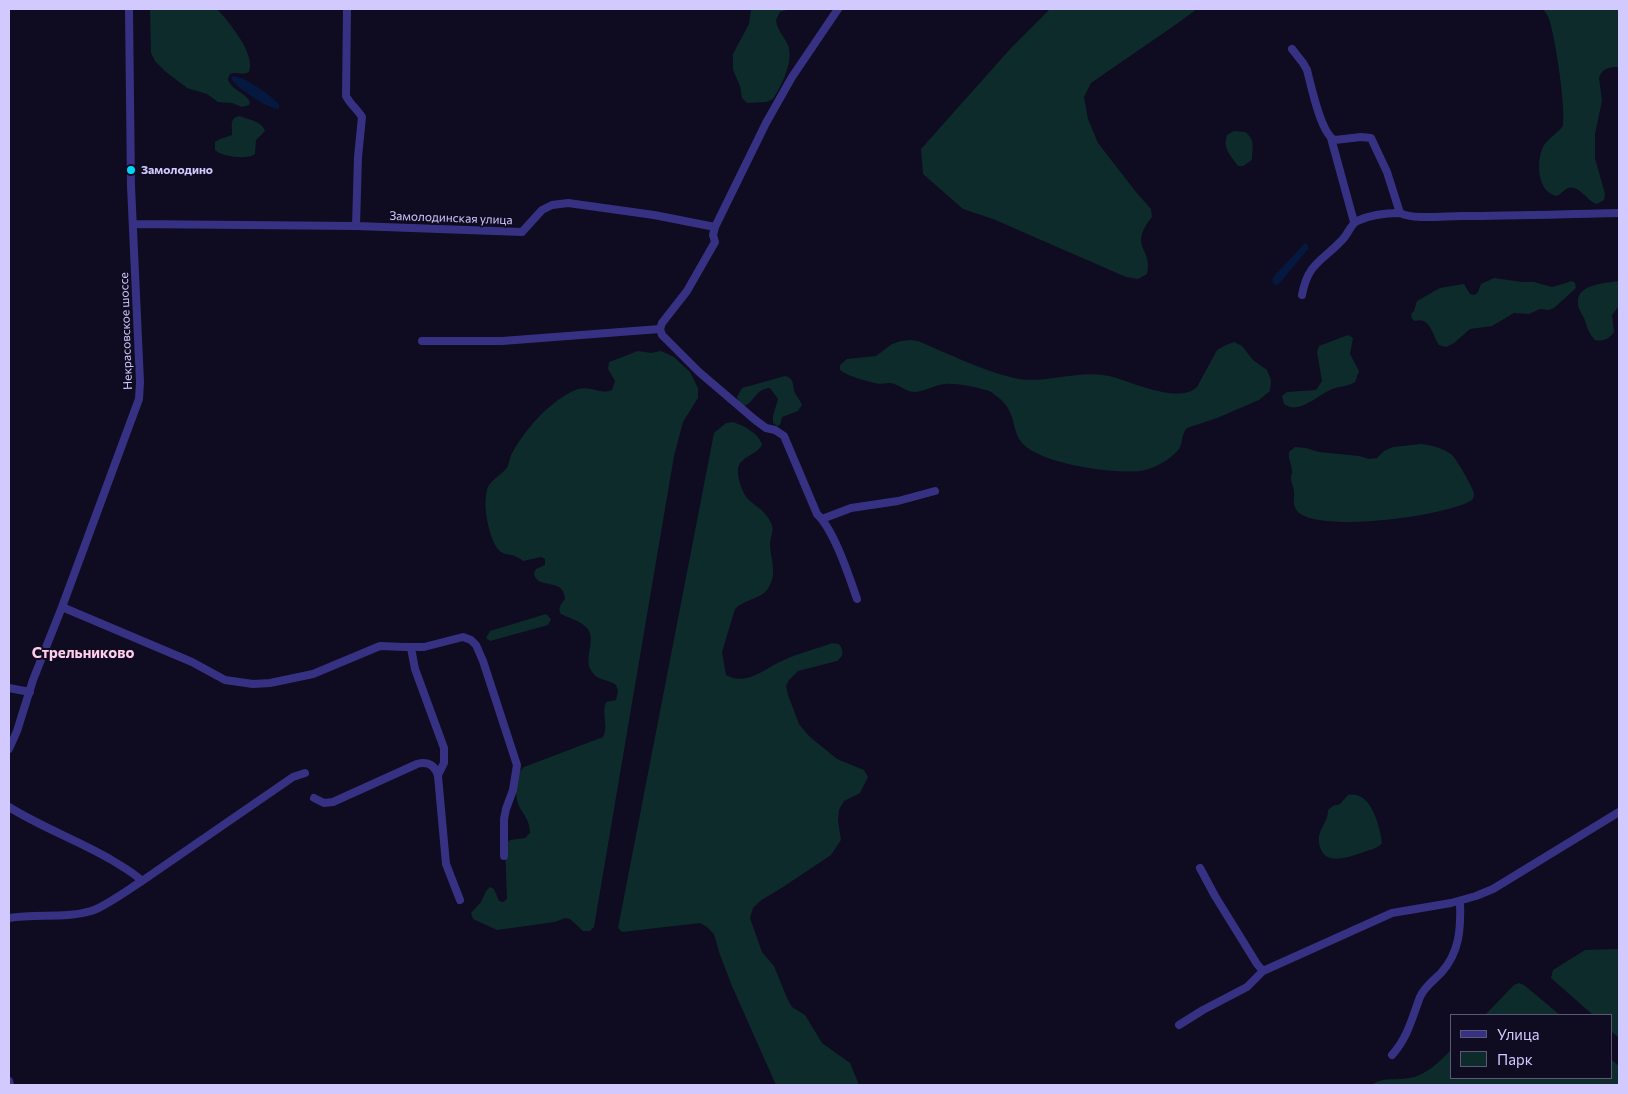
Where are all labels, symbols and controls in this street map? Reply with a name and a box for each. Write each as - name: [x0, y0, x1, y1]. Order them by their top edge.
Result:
- place label: Замолодино: [141, 163, 213, 177]
- marker: Замолодино: [125, 164, 137, 176]
- street label: Замолодинская улица: [389, 209, 513, 227]
- street label: Некрасовское шоссе: [117, 272, 135, 390]
- district label: Стрельниково: [32, 644, 134, 662]
- legend: [1450, 1014, 1613, 1079]
- text: Улица: [1497, 1025, 1539, 1043]
- text: Парк: [1497, 1050, 1533, 1068]

